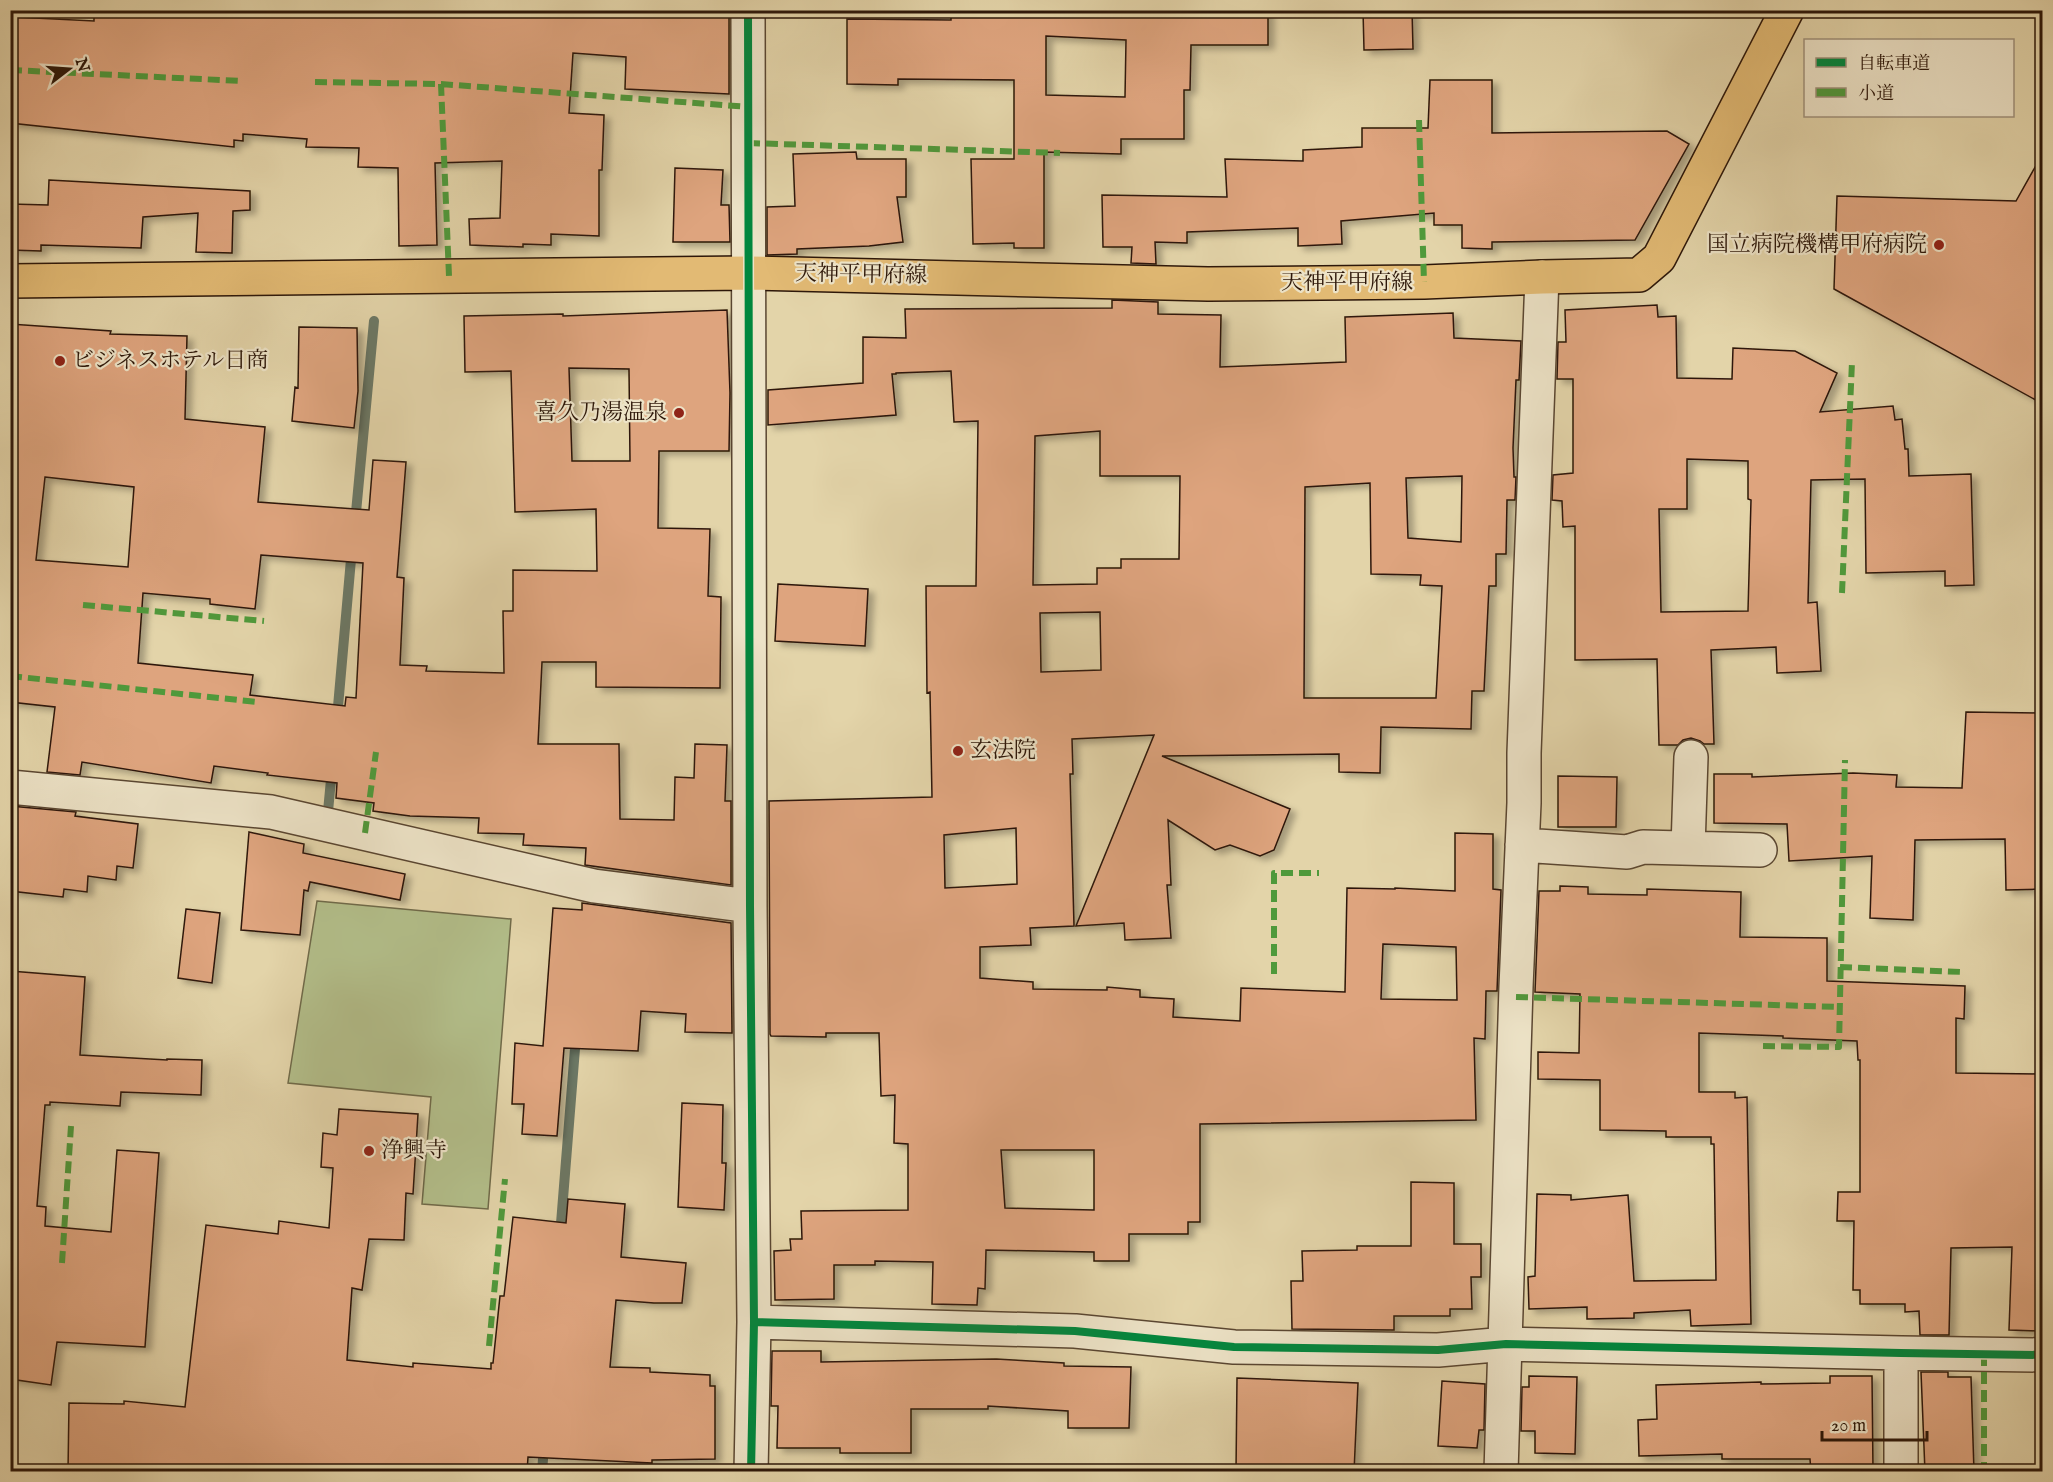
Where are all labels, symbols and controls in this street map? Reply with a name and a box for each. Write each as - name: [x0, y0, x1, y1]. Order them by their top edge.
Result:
- north arrow: [39, 39, 99, 99]
- legend: [1804, 39, 2014, 117]
- text: 自転車道: [1858, 53, 1930, 76]
- text: N: [70, 55, 93, 75]
- text: 小道: [1858, 83, 1894, 106]
- place label: 国立病院機構甲府病院: [1707, 231, 1927, 259]
- marker: 国立病院機構甲府病院: [1932, 238, 1946, 252]
- street label: 天神平甲府線: [795, 260, 927, 290]
- street label: 天神平甲府線: [1281, 269, 1413, 297]
- place label: ビジネスホテル日商: [72, 347, 268, 375]
- marker: ビジネスホテル日商: [53, 354, 67, 368]
- place label: 喜久乃湯温泉: [535, 399, 667, 427]
- marker: 喜久乃湯温泉: [672, 406, 686, 420]
- place label: 玄法院: [970, 737, 1036, 765]
- marker: 玄法院: [951, 744, 965, 758]
- place label: 浄興寺: [381, 1137, 447, 1165]
- marker: 浄興寺: [362, 1144, 376, 1158]
- scale bar: [1822, 1404, 1927, 1442]
- text: 20 m: [1831, 1415, 1866, 1438]

